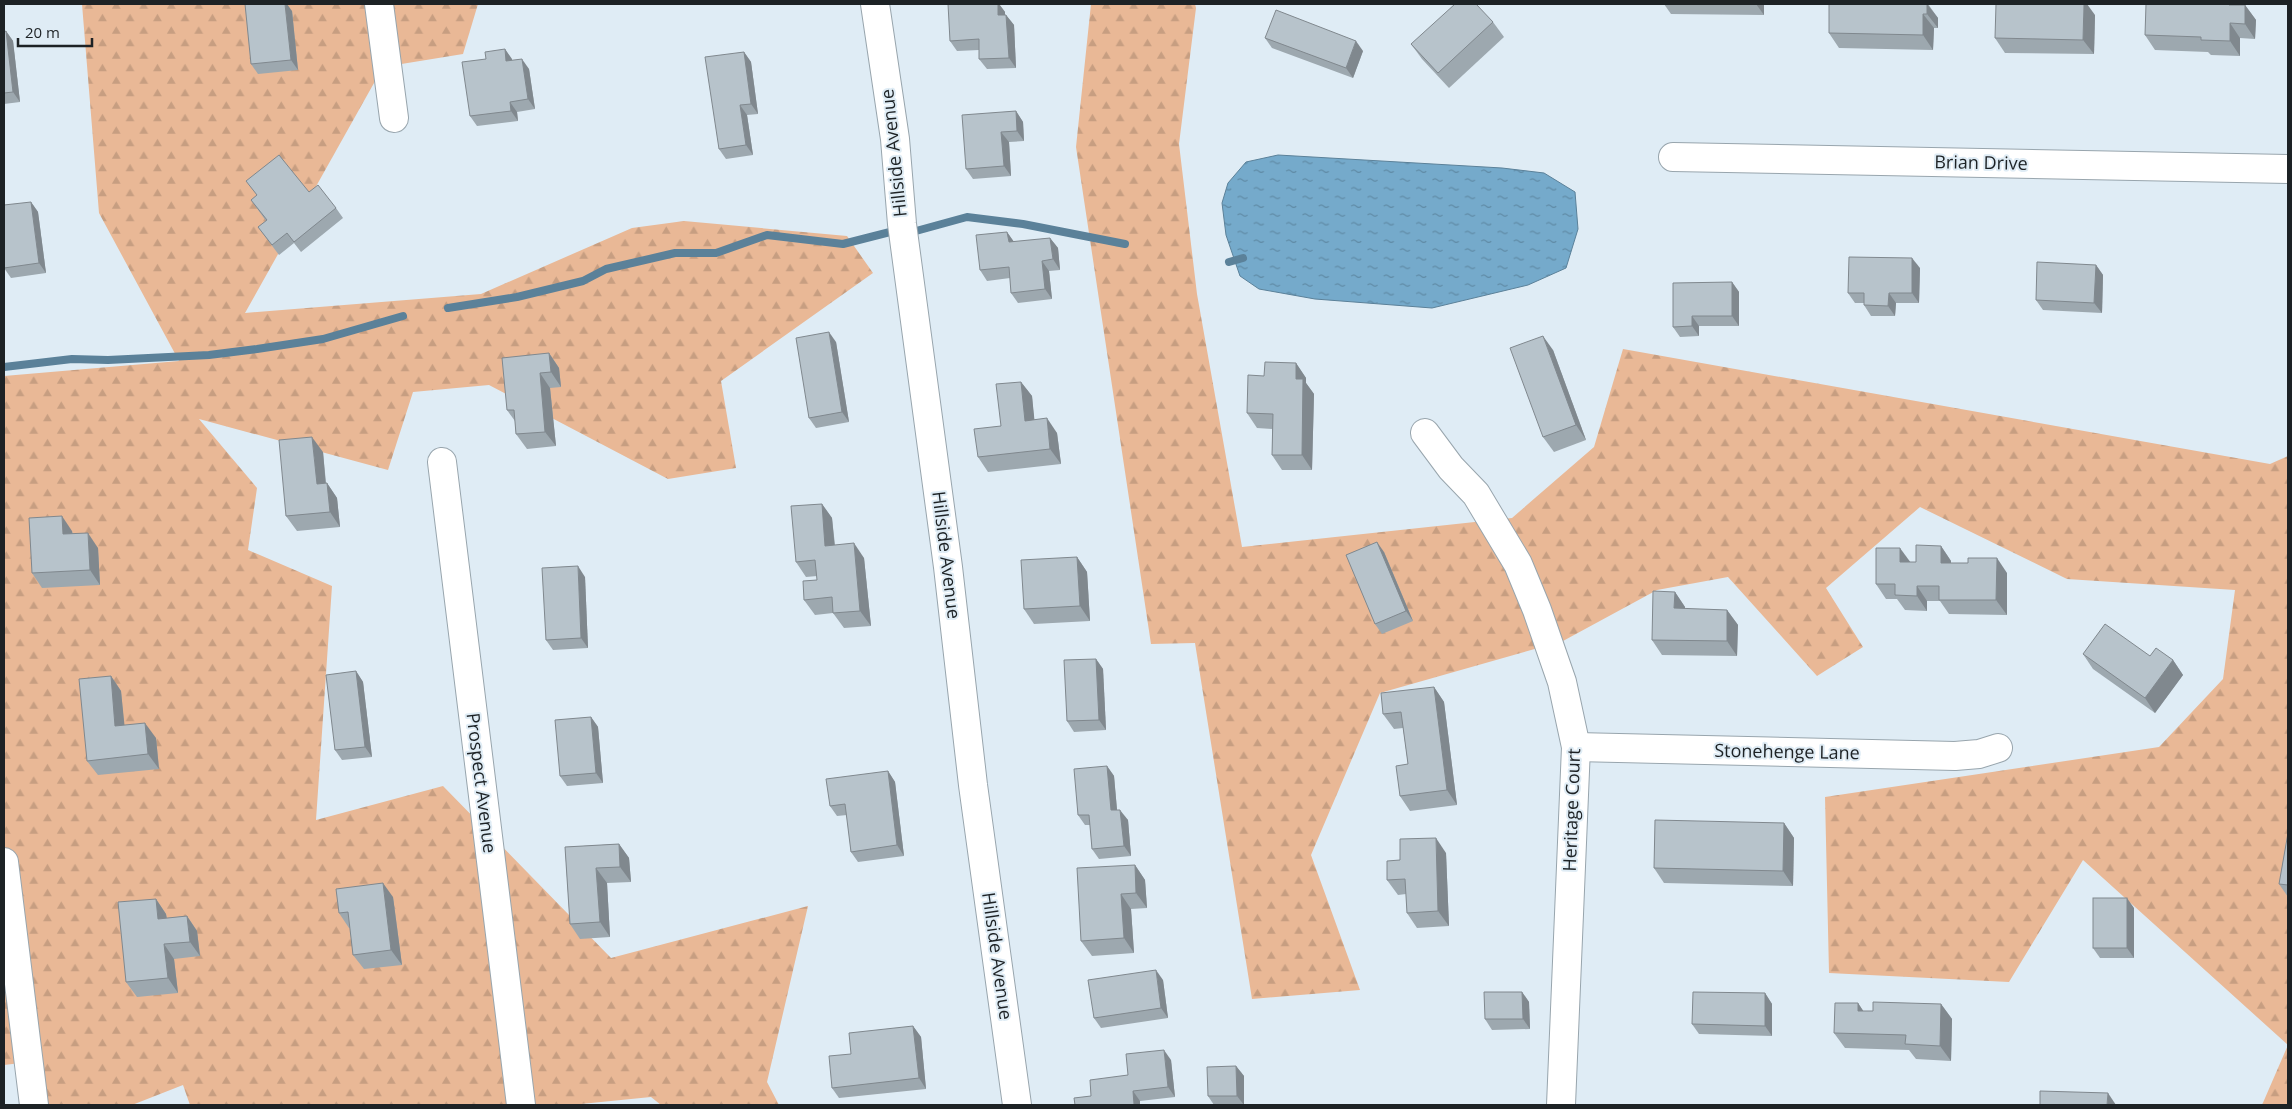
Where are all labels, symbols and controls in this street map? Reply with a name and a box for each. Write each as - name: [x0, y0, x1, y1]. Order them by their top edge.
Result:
- scale bar: [18, 15, 91, 47]
- text: 20 m: [25, 22, 60, 42]
- street label: Hillside Avenue: [874, 88, 912, 218]
- street label: Brian Drive: [1934, 149, 2028, 175]
- street label: Hillside Avenue: [927, 490, 967, 620]
- street label: Prospect Avenue: [461, 711, 503, 854]
- street label: Stonehenge Lane: [1714, 738, 1860, 764]
- street label: Heritage Court: [1557, 748, 1585, 872]
- street label: Hillside Avenue: [977, 891, 1019, 1021]

